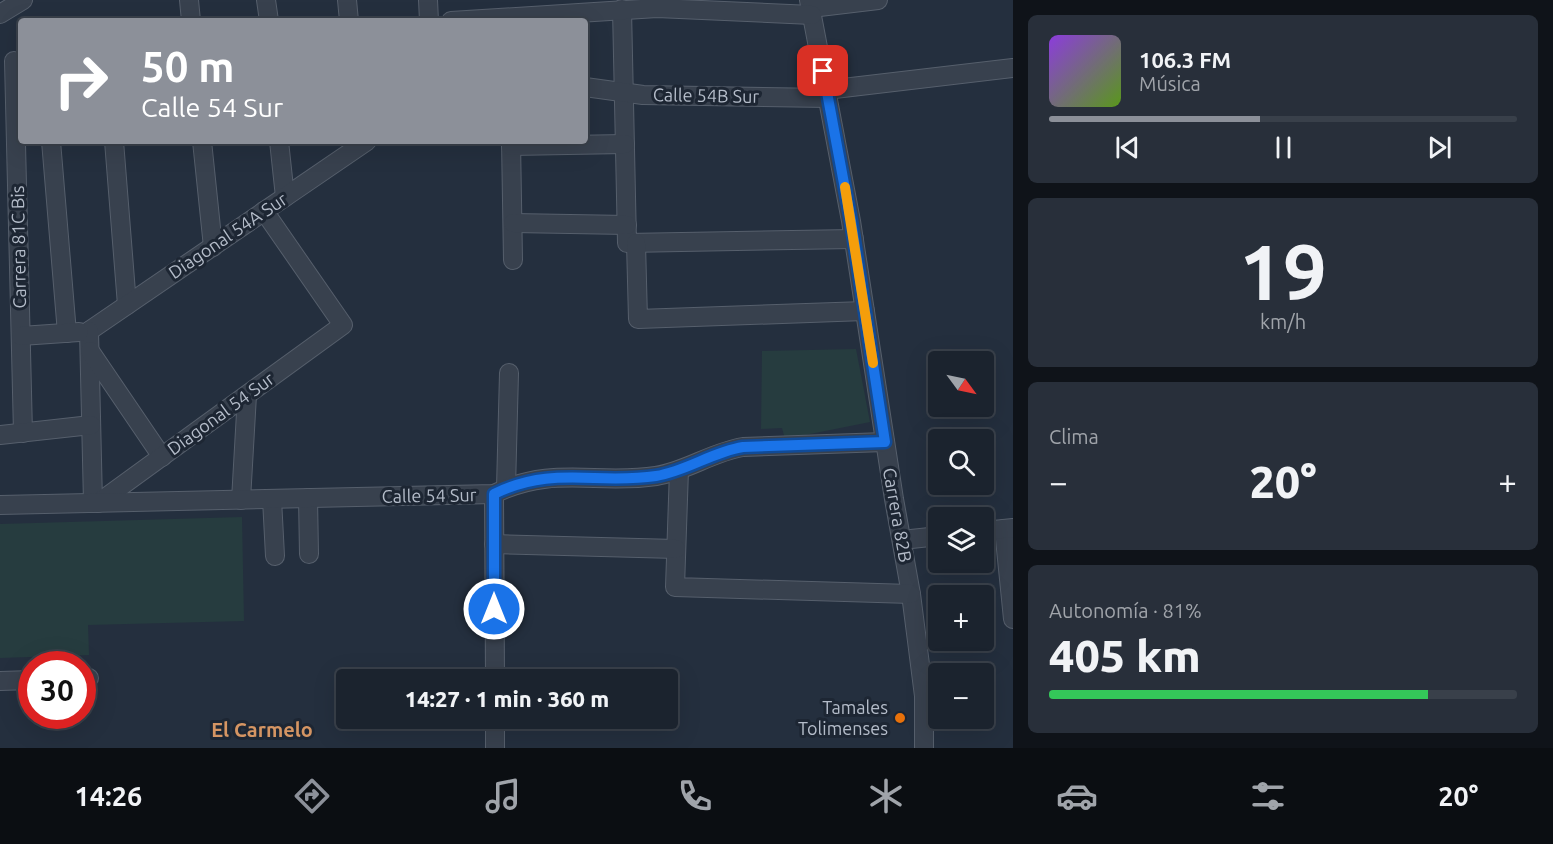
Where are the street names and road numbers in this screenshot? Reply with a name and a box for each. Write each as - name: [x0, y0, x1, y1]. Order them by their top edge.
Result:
- street label: Calle 54B Sur: [653, 84, 759, 106]
- street label: Carrera 81C Bis: [7, 185, 29, 309]
- street label: Diagonal 54A Sur: [165, 188, 290, 282]
- street label: Diagonal 54 Sur: [163, 368, 278, 458]
- street label: Carrera 82B: [880, 466, 916, 564]
- street label: Calle 54 Sur: [381, 484, 477, 506]

